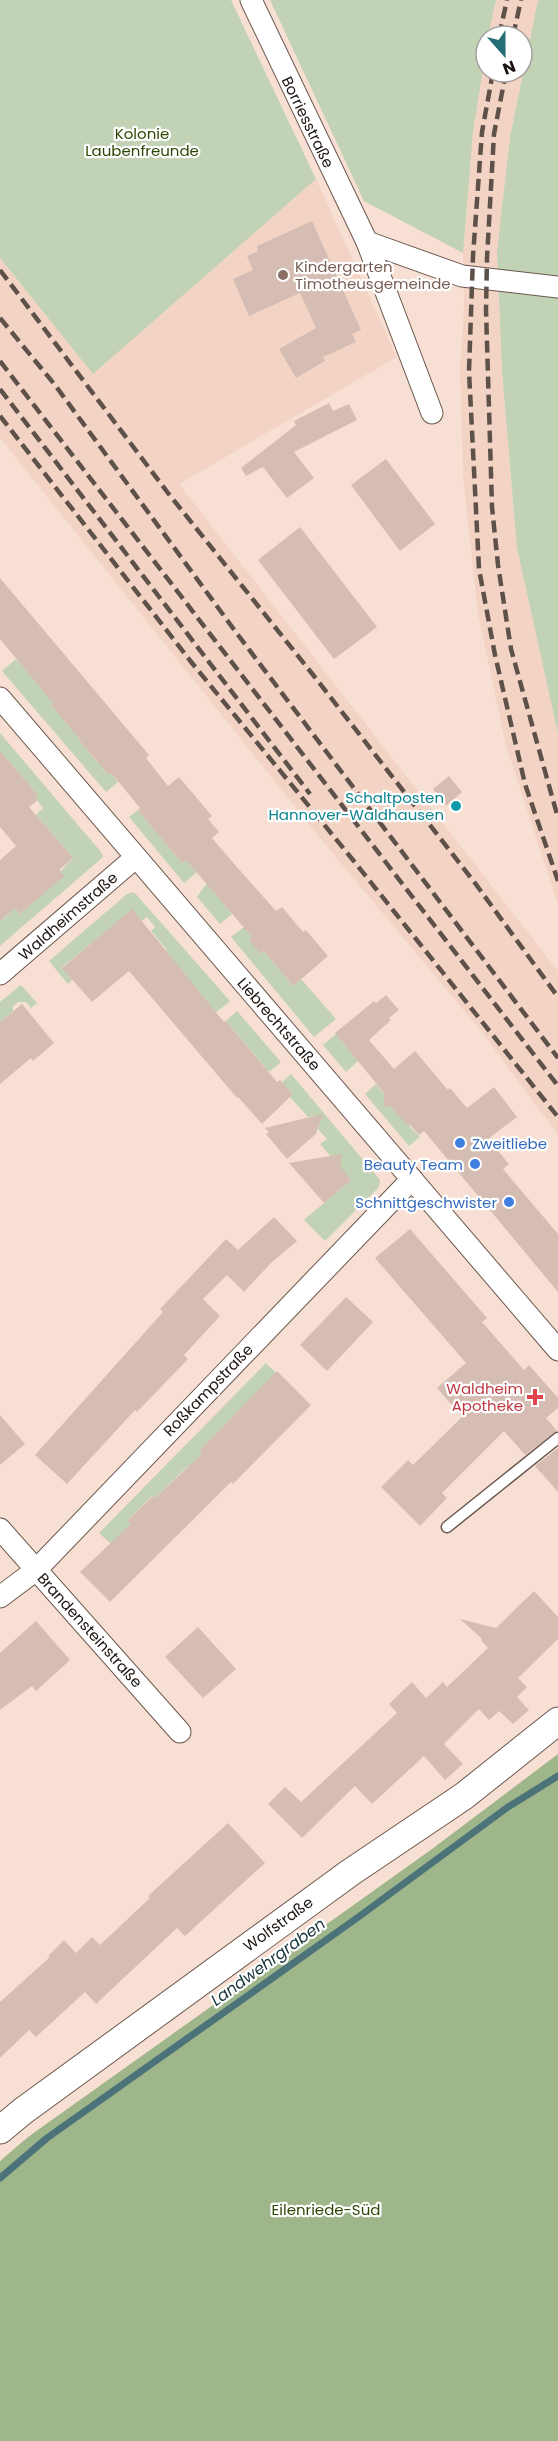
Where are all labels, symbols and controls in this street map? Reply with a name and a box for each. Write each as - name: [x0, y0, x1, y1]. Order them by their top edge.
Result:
- north arrow: [474, 24, 534, 84]
- text: N: [499, 55, 519, 80]
- street label: Borriesstraße: [277, 73, 339, 171]
- park label: Kolonie Laubenfreunde: [85, 123, 199, 161]
- place label: Kindergarten Timotheusgemeinde: [295, 256, 451, 294]
- marker: Kindergarten Timotheusgemeinde: [276, 268, 290, 282]
- place label: Schaltposten Hannover-Waldhausen: [268, 787, 444, 825]
- marker: Schaltposten Hannover-Waldhausen: [449, 799, 463, 813]
- street label: Waldheimstraße: [14, 867, 122, 965]
- street label: Liebrechtstraße: [233, 973, 325, 1075]
- place label: Zweitliebe: [472, 1133, 547, 1154]
- marker: Zweitliebe: [453, 1136, 467, 1150]
- place label: Beauty Team: [364, 1154, 463, 1175]
- marker: Beauty Team: [468, 1157, 482, 1171]
- place label: Schnittgeschwister: [355, 1192, 497, 1213]
- marker: Schnittgeschwister: [502, 1195, 516, 1209]
- street label: Roßkampstraße: [158, 1339, 258, 1441]
- place label: Waldheim Apotheke: [446, 1378, 523, 1416]
- marker: Waldheim Apotheke: [528, 1390, 542, 1404]
- street label: Brandensteinstraße: [33, 1568, 147, 1692]
- street label: Wolfstraße: [239, 1892, 317, 1956]
- water label: Landwehrgraben: [206, 1913, 330, 2011]
- park label: Eilenriede-Süd: [272, 2199, 380, 2220]

